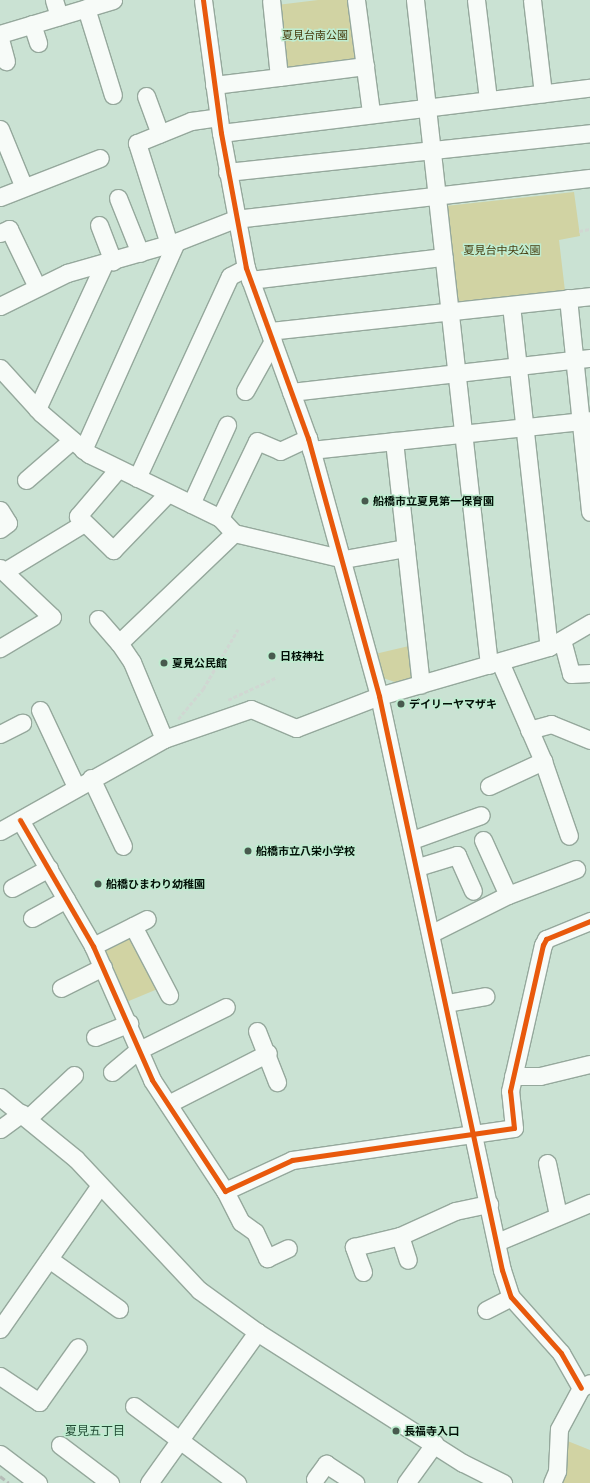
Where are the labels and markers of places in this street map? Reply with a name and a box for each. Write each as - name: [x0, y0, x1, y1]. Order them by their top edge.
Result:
- place label: 船橋市立夏見第一保育園: [373, 494, 494, 508]
- marker: 船橋市立夏見第一保育園: [360, 496, 370, 506]
- place label: 日枝神社: [280, 649, 324, 663]
- marker: 日枝神社: [267, 651, 277, 661]
- place label: 夏見公民館: [172, 656, 227, 670]
- marker: 夏見公民館: [159, 658, 169, 668]
- place label: デイリーヤマザキ: [409, 697, 497, 711]
- marker: デイリーヤマザキ: [396, 699, 406, 709]
- place label: 船橋市立八栄小学校: [256, 844, 355, 858]
- marker: 船橋市立八栄小学校: [243, 846, 253, 856]
- place label: 船橋ひまわり幼稚園: [106, 877, 205, 891]
- marker: 船橋ひまわり幼稚園: [93, 879, 103, 889]
- place label: 長福寺入口: [404, 1424, 459, 1438]
- marker: 長福寺入口: [391, 1426, 401, 1436]

